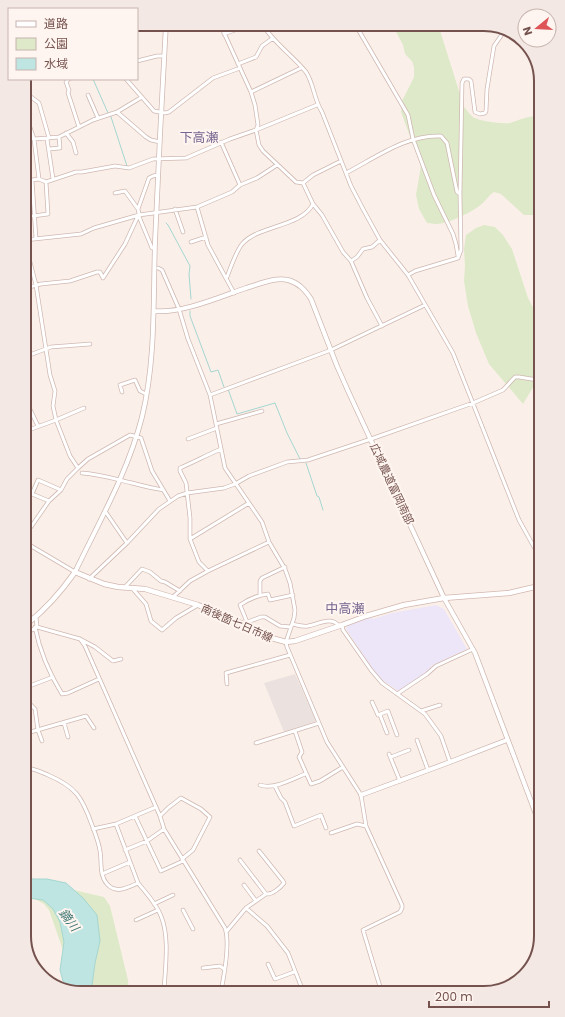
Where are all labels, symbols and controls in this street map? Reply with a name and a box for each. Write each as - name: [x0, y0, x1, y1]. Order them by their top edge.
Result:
- legend: [8, 8, 138, 80]
- north arrow: [517, 8, 557, 48]
- text: 道路: [44, 15, 68, 32]
- text: N: [519, 25, 536, 38]
- text: 公園: [44, 35, 68, 52]
- text: 水域: [44, 55, 68, 72]
- district label: 下高瀬: [179, 128, 219, 147]
- street label: 広域農道富岡南部: [366, 441, 418, 527]
- district label: 中高瀬: [325, 599, 365, 618]
- street label: 南後箇七日市線: [199, 600, 275, 646]
- water label: 鏑川: [55, 905, 85, 936]
- scale bar: [429, 983, 549, 1009]
- text: 200 m: [435, 988, 473, 1005]

